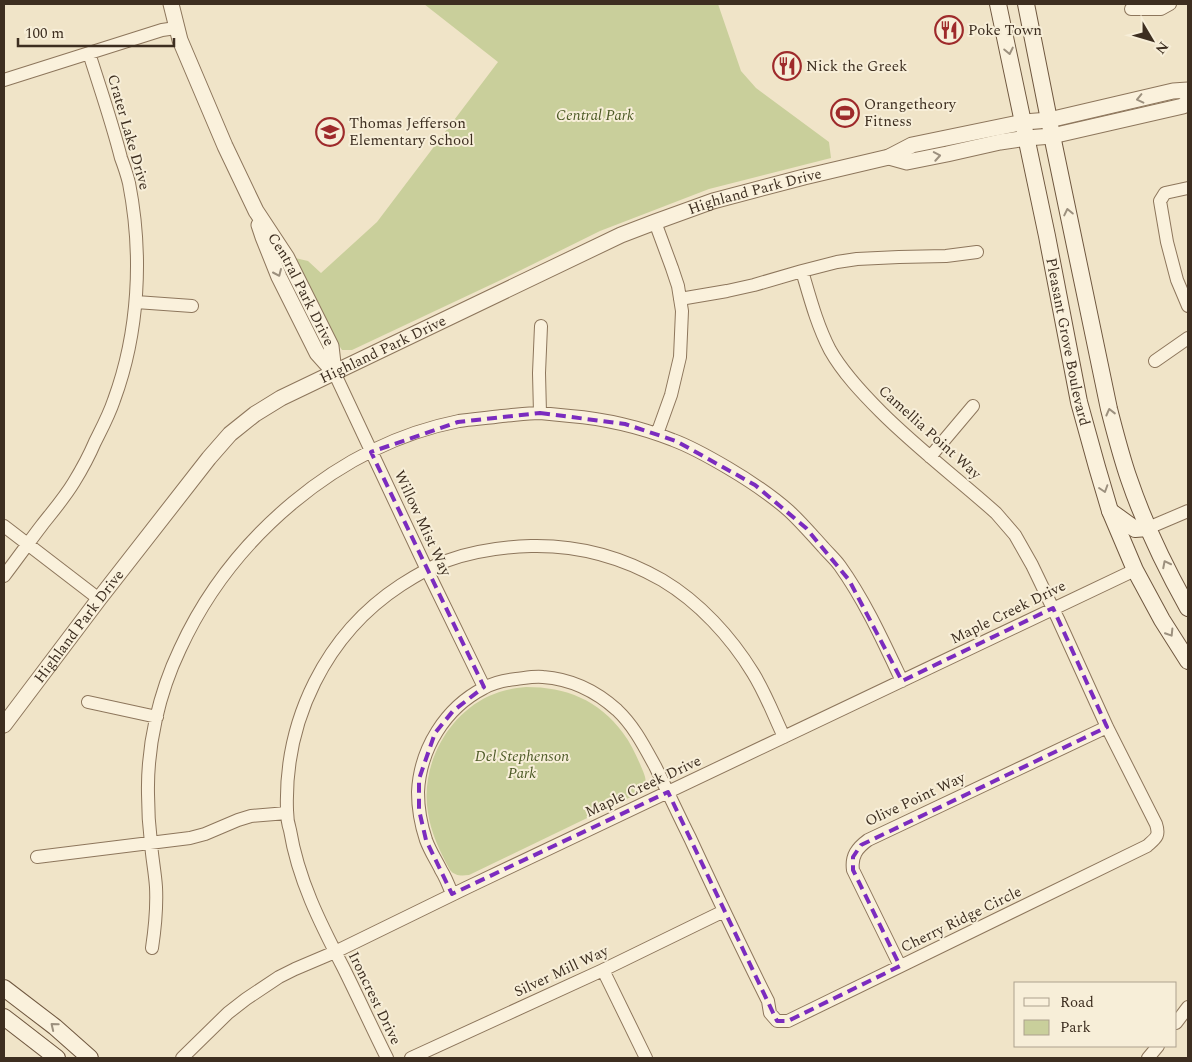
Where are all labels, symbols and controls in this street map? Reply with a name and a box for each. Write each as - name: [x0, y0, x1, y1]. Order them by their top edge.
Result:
- scale bar: [18, 15, 174, 47]
- restaurant icon: Poke Town: [934, 15, 964, 45]
- north arrow: [1127, 15, 1177, 65]
- place label: Poke Town: [968, 19, 1042, 42]
- text: 100 m: [25, 22, 64, 45]
- text: N: [1150, 37, 1174, 59]
- one-way arrow: [1003, 47, 1014, 56]
- restaurant icon: Nick the Greek: [772, 51, 802, 81]
- place label: Nick the Greek: [806, 55, 907, 78]
- street label: Crater Lake Drive: [101, 72, 156, 193]
- place label: Orangetheory Fitness: [864, 93, 957, 133]
- one-way arrow: [1136, 93, 1145, 104]
- sports icon: Orangetheory Fitness: [830, 98, 860, 128]
- park label: Central Park: [556, 104, 634, 127]
- place label: Thomas Jefferson Elementary School: [349, 112, 474, 152]
- school or university icon: Thomas Jefferson Elementary School: [315, 117, 345, 147]
- one-way arrow: [932, 152, 941, 162]
- street label: Highland Park Drive: [685, 162, 824, 221]
- one-way arrow: [1064, 207, 1074, 216]
- street label: Central Park Drive: [261, 228, 340, 350]
- street label: Pleasant Grove Boulevard: [1039, 256, 1096, 429]
- one-way arrow: [271, 268, 282, 277]
- street label: Highland Park Drive: [316, 309, 450, 390]
- street label: Camellia Point Way: [873, 380, 987, 486]
- one-way arrow: [1105, 408, 1116, 417]
- street label: Willow Mist Way: [388, 466, 458, 581]
- one-way arrow: [1098, 484, 1108, 493]
- one-way arrow: [1162, 561, 1172, 570]
- street label: Highland Park Drive: [28, 565, 130, 688]
- street label: Maple Creek Drive: [947, 575, 1070, 650]
- one-way arrow: [1164, 627, 1173, 637]
- park label: Del Stephenson Park: [475, 745, 569, 785]
- street label: Maple Creek Drive: [581, 749, 705, 823]
- street label: Olive Point Way: [861, 766, 970, 833]
- street label: Cherry Ridge Circle: [897, 880, 1026, 959]
- street label: Silver Mill Way: [510, 939, 613, 1003]
- street label: Ironcrest Drive: [342, 948, 407, 1049]
- legend: [1014, 982, 1177, 1047]
- text: Road: [1060, 991, 1094, 1014]
- text: Park: [1060, 1016, 1091, 1039]
- one-way arrow: [50, 1023, 59, 1032]

